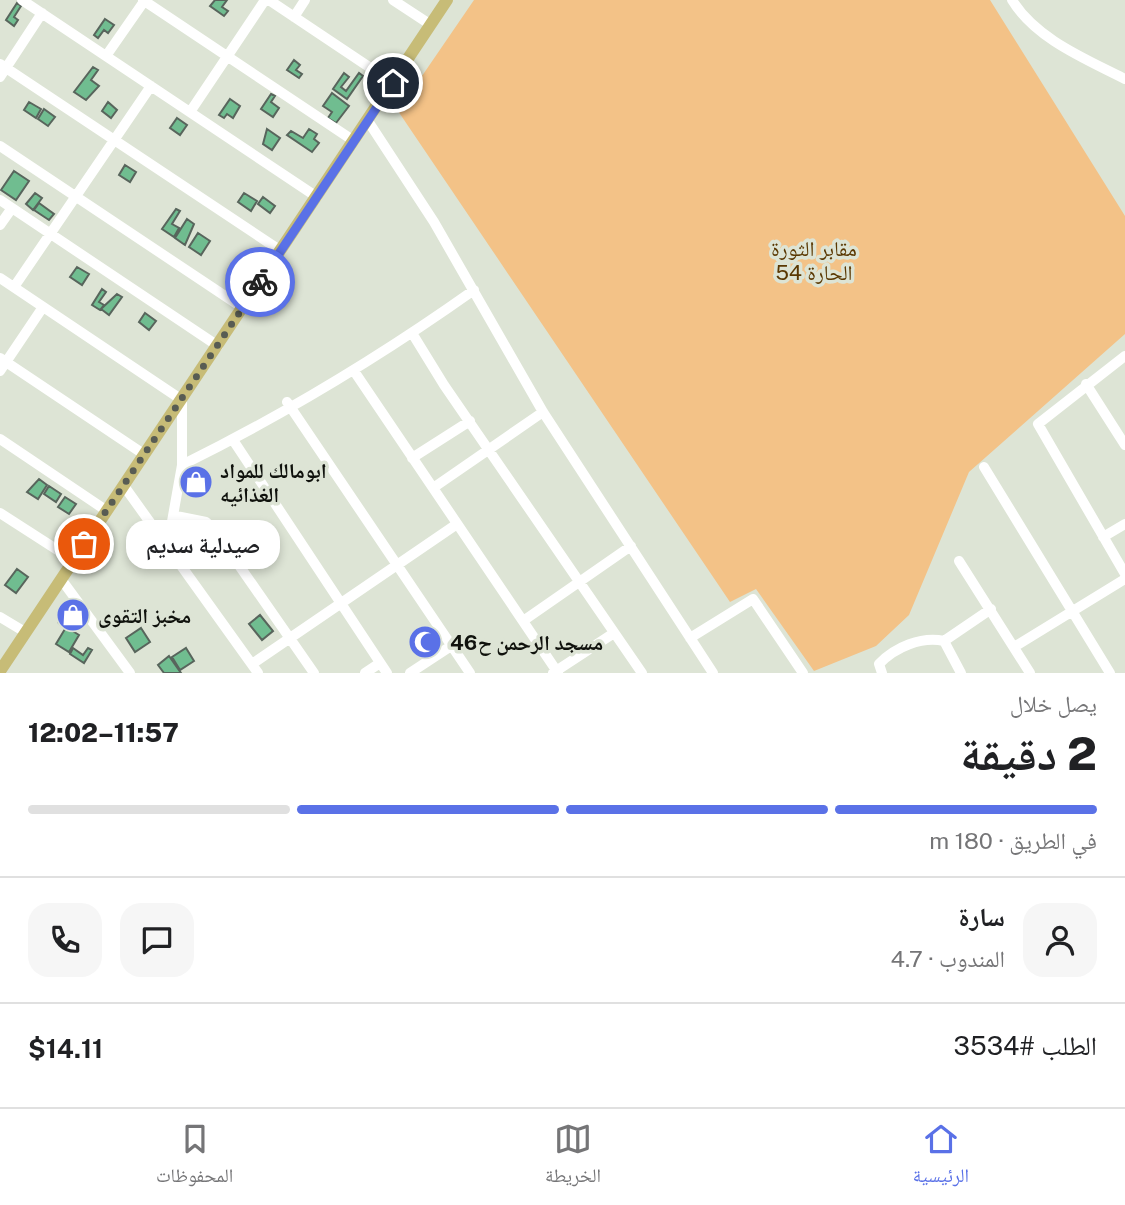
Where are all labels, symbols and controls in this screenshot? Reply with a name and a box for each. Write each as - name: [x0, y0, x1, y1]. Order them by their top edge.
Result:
- pin: [363, 53, 423, 113]
- icon: home: [374, 64, 412, 102]
- park label: مقابر الثورة الحارة 54: [771, 236, 857, 285]
- courier: [225, 247, 295, 317]
- icon: bike: [241, 263, 279, 301]
- place label: ابومالك للمواد الغذائيه: [220, 458, 327, 507]
- shop icon: ابومالك للمواد الغذائيه: [177, 463, 215, 501]
- pin: [54, 514, 114, 574]
- callout: صيدلية سديم: [126, 520, 280, 568]
- icon: bag: [65, 525, 103, 563]
- text: صيدلية سديم: [146, 531, 260, 558]
- shop icon: مخبز التقوى: [54, 596, 92, 634]
- place label: مخبز التقوى: [98, 603, 191, 628]
- mosque icon: مسجد الرحمن ح46: [406, 623, 444, 661]
- place label: مسجد الرحمن ح46: [450, 630, 603, 656]
- text: يصل خلال: [1010, 690, 1097, 717]
- text: 11:57–12:02: [28, 717, 179, 748]
- text: 2 دقيقة: [960, 726, 1097, 780]
- text: في الطريق · 180 m: [929, 827, 1097, 854]
- text: سارة: [958, 901, 1005, 932]
- button: phone: [28, 903, 102, 977]
- button: chat: [120, 903, 194, 977]
- button: person: [1023, 903, 1097, 977]
- text: المندوب · 4.7: [890, 945, 1005, 972]
- text: الطلب #3534: [954, 1030, 1097, 1061]
- text: $14.11: [28, 1033, 103, 1064]
- tab: المحفوظات: [156, 1120, 233, 1194]
- tab: الخريطة: [545, 1120, 601, 1194]
- tab: الرئيسية: [913, 1120, 969, 1194]

